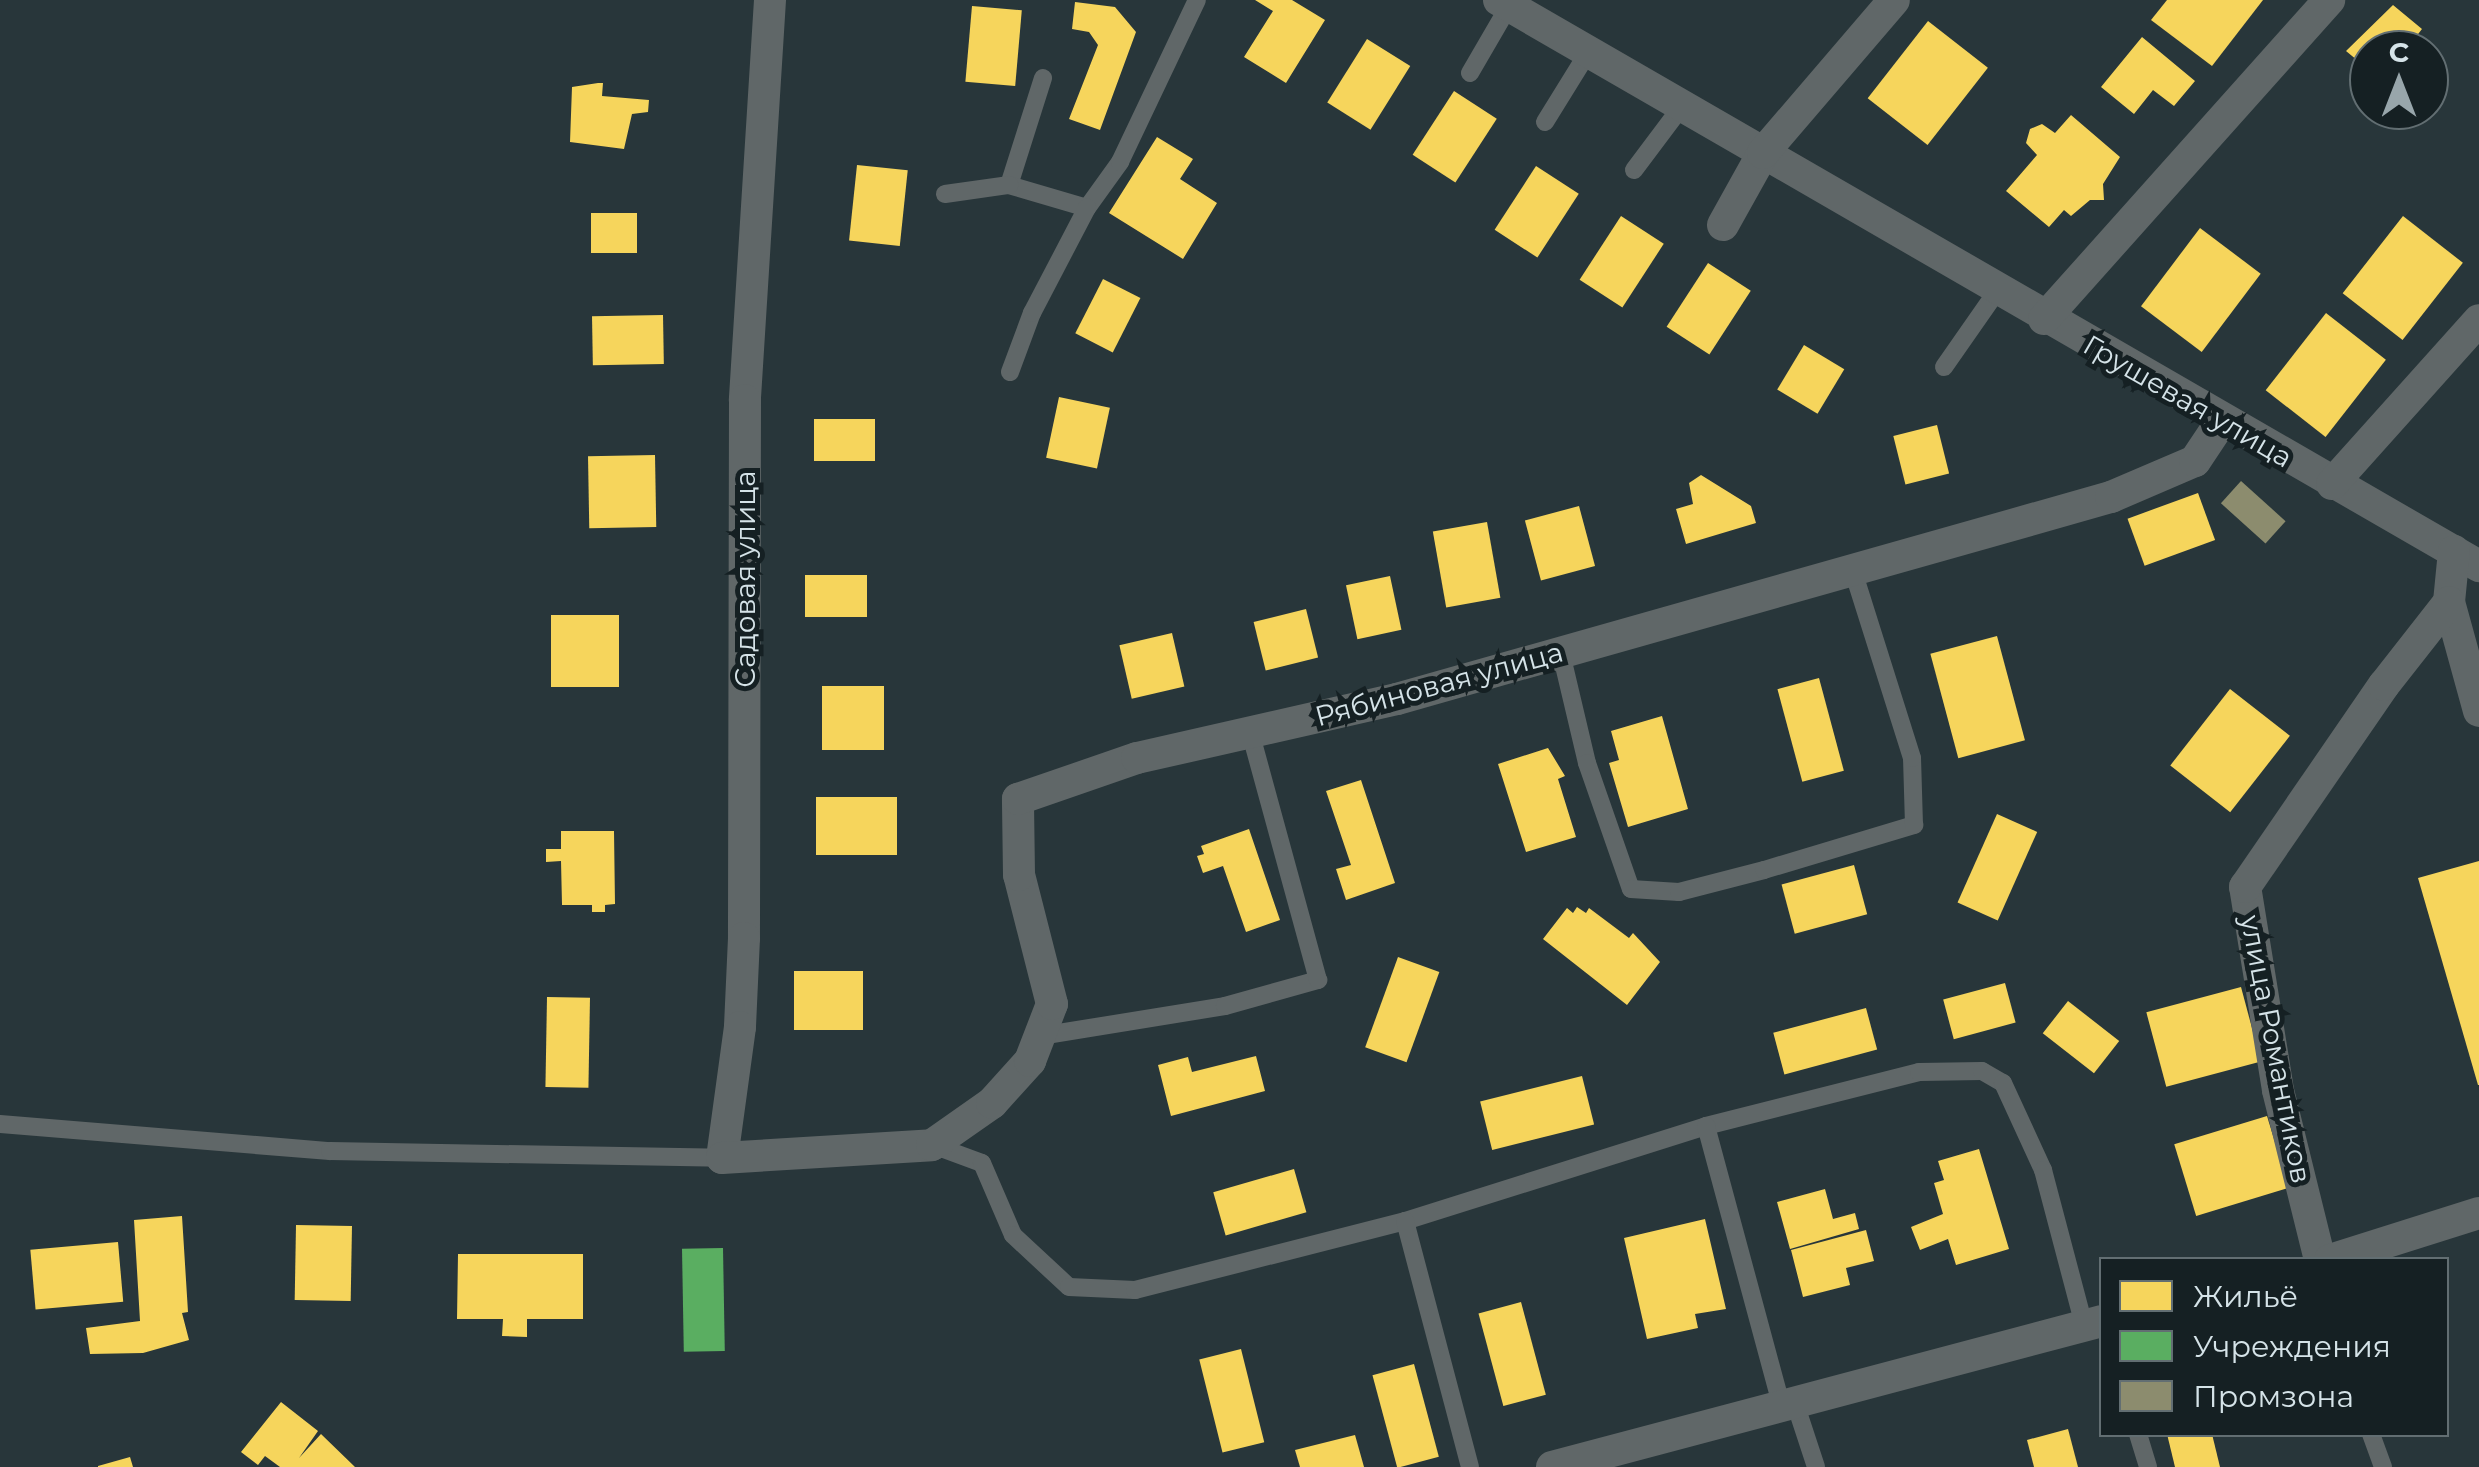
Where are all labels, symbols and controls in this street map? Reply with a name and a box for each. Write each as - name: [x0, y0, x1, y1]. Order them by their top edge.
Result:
- north arrow: [2349, 30, 2449, 130]
- text: С: [2389, 35, 2409, 69]
- street label: Грушевая улица: [2078, 328, 2298, 474]
- street label: Садовая улица: [728, 470, 762, 688]
- street label: Рябиновая улица: [1311, 635, 1567, 733]
- street label: улица Романтиков: [2234, 912, 2318, 1186]
- legend: [2099, 1257, 2449, 1437]
- text: Жильё: [2193, 1278, 2298, 1315]
- text: Учреждения: [2193, 1328, 2391, 1365]
- text: Промзона: [2193, 1378, 2354, 1415]

